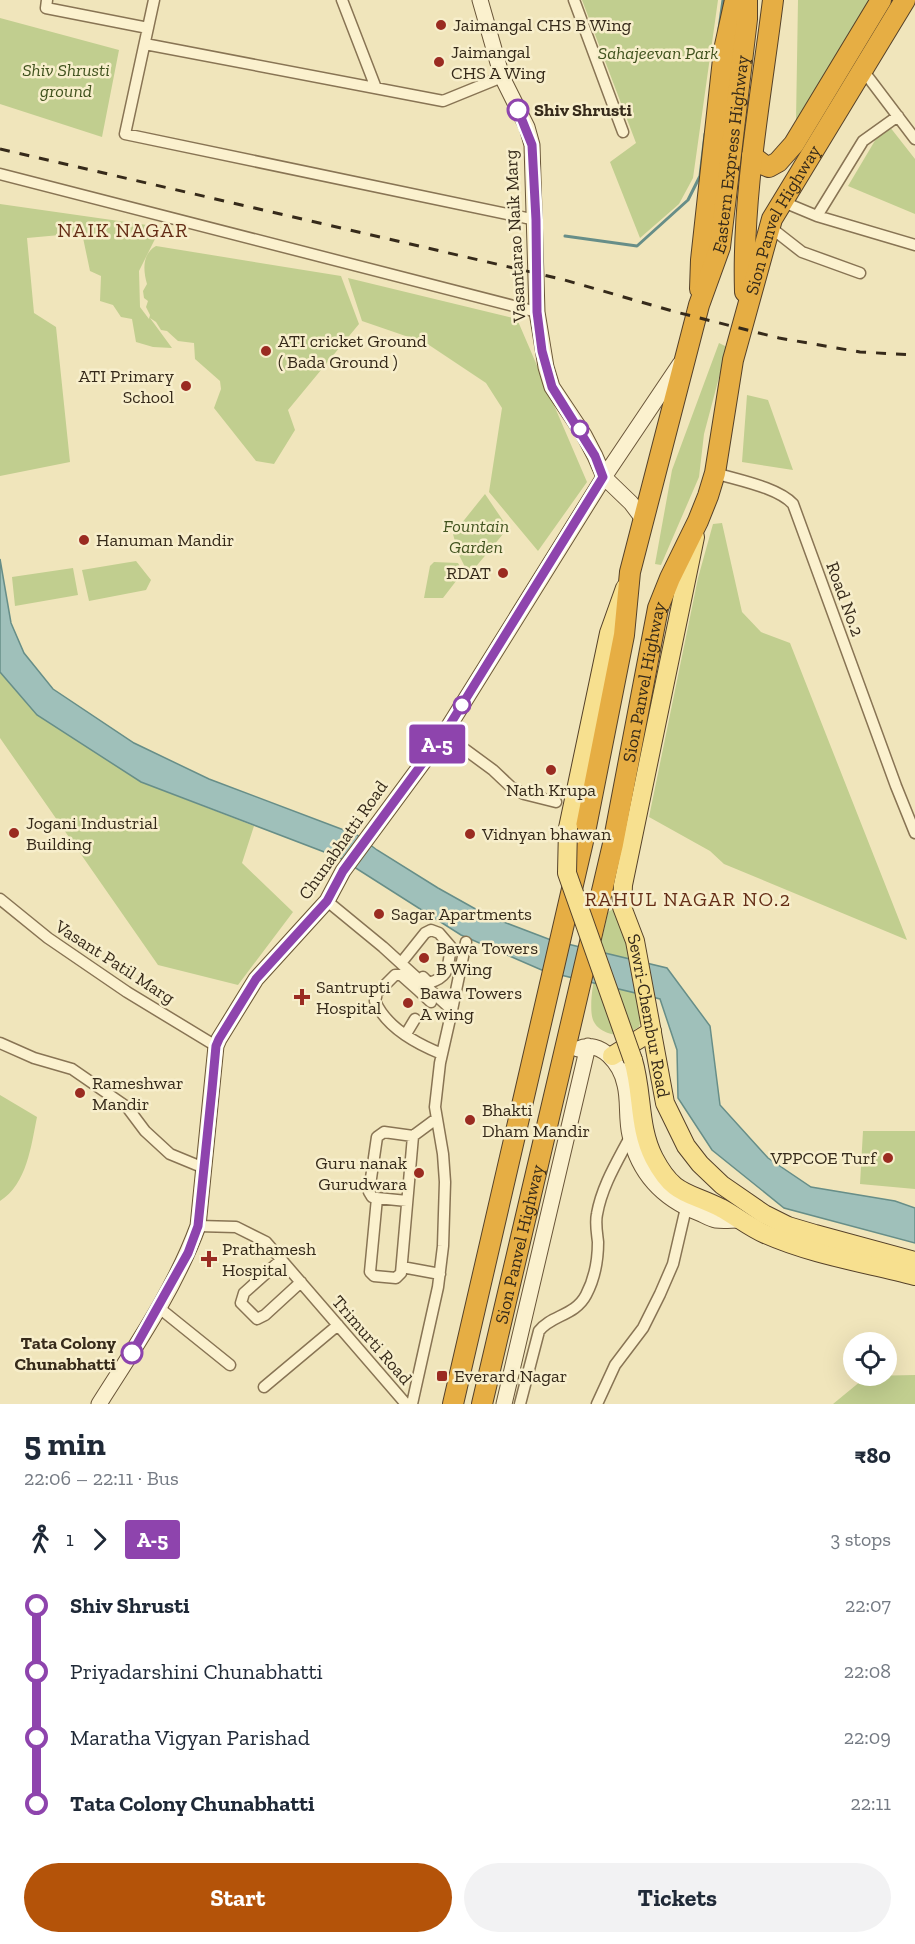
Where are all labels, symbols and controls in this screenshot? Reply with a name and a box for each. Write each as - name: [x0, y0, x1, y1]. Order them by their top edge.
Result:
- place label: Jaimangal CHS B Wing: [453, 14, 632, 36]
- marker: Jaimangal CHS B Wing: [434, 18, 448, 32]
- place label: Jaimangal CHS A Wing: [451, 41, 546, 84]
- park label: Sahajeevan Park: [598, 42, 718, 64]
- street label: Eastern Express Highway: [707, 53, 754, 257]
- marker: Jaimangal CHS A Wing: [432, 55, 446, 69]
- park label: Shiv Shrusti ground: [22, 59, 110, 102]
- marker: Shiv Shrusti: [507, 99, 529, 121]
- place label: Shiv Shrusti: [534, 99, 632, 121]
- street label: Sion Panvel Highway: [741, 140, 826, 297]
- street label: Vasantarao Naik Marg: [499, 149, 531, 324]
- district label: NAIK NAGAR: [57, 218, 189, 242]
- place label: ATI cricket Ground ( Bada Ground ): [278, 330, 427, 373]
- marker: ATI cricket Ground ( Bada Ground ): [259, 344, 273, 358]
- place label: ATI Primary School: [78, 365, 175, 408]
- marker: ATI Primary School: [179, 379, 193, 393]
- unlabelled marker: [571, 420, 589, 438]
- park label: Fountain Garden: [443, 515, 509, 558]
- place label: Hanuman Mandir: [96, 529, 234, 551]
- marker: Hanuman Mandir: [77, 533, 91, 547]
- street label: Road No.2: [821, 559, 869, 639]
- place label: RDAT: [446, 562, 491, 584]
- marker: RDAT: [496, 566, 510, 580]
- street label: Sion Panvel Highway: [618, 597, 671, 764]
- unlabelled marker: [453, 696, 471, 714]
- line badge: A-5: [402, 724, 472, 764]
- text: A-5: [421, 732, 453, 757]
- marker: Nath Krupa: [544, 763, 558, 777]
- street label: Chunabhatti Road: [294, 776, 392, 904]
- place label: Nath Krupa: [506, 779, 596, 801]
- place label: Jogani Industrial Building: [26, 812, 158, 855]
- place label: Vidnyan bhawan: [481, 823, 612, 845]
- marker: Jogani Industrial Building: [7, 826, 21, 840]
- marker: Vidnyan bhawan: [463, 827, 477, 841]
- district label: RAHUL NAGAR NO.2: [584, 887, 792, 911]
- place label: Sagar Apartments: [391, 903, 532, 925]
- marker: Sagar Apartments: [372, 907, 386, 921]
- street label: Vasant Patil Marg: [50, 915, 179, 1009]
- street label: Sewri-Chembur Road: [622, 931, 675, 1100]
- place label: Bawa Towers B Wing: [436, 937, 538, 980]
- marker: Bawa Towers B Wing: [417, 951, 431, 965]
- place label: Santrupti Hospital: [316, 976, 391, 1019]
- place label: Bawa Towers A wing: [420, 982, 522, 1025]
- marker: Santrupti Hospital: [293, 988, 311, 1006]
- marker: Bawa Towers A wing: [401, 996, 415, 1010]
- place label: Rameshwar Mandir: [92, 1072, 183, 1115]
- marker: Rameshwar Mandir: [73, 1086, 87, 1100]
- place label: Bhakti Dham Mandir: [482, 1099, 590, 1142]
- marker: Bhakti Dham Mandir: [463, 1113, 477, 1127]
- place label: VPPCOE Turf: [769, 1147, 877, 1169]
- marker: VPPCOE Turf: [881, 1151, 895, 1165]
- place label: Guru nanak Gurudwara: [315, 1152, 408, 1195]
- street label: Sion Panvel Highway: [490, 1162, 549, 1326]
- marker: Guru nanak Gurudwara: [412, 1166, 426, 1180]
- place label: Prathamesh Hospital: [222, 1238, 316, 1281]
- marker: Prathamesh Hospital: [200, 1250, 218, 1268]
- street label: Trimurti Road: [327, 1291, 417, 1389]
- place label: Tata Colony Chunabhatti: [14, 1332, 117, 1375]
- map controls: [843, 1332, 897, 1386]
- button: locate: [843, 1332, 897, 1386]
- marker: Tata Colony Chunabhatti: [121, 1342, 143, 1364]
- place label: Everard Nagar: [454, 1365, 567, 1387]
- marker: Everard Nagar: [435, 1369, 449, 1383]
- text: 5 min: [24, 1424, 106, 1463]
- text: ₹80: [855, 1442, 891, 1469]
- text: 22:06 – 22:11 · Bus: [24, 1466, 179, 1490]
- icon: walk: [24, 1523, 57, 1556]
- icon: forward: [83, 1523, 116, 1556]
- text: 1: [66, 1527, 74, 1551]
- text: A-5: [137, 1527, 168, 1552]
- text: 3 stops: [830, 1527, 891, 1551]
- text: Shiv Shrusti: [70, 1592, 190, 1619]
- text: 22:07: [845, 1593, 891, 1617]
- text: Priyadarshini Chunabhatti: [70, 1658, 323, 1685]
- text: 22:08: [844, 1659, 891, 1683]
- text: Maratha Vigyan Parishad: [70, 1724, 310, 1751]
- text: 22:09: [844, 1725, 891, 1749]
- text: Tata Colony Chunabhatti: [70, 1790, 315, 1817]
- text: 22:11: [851, 1791, 891, 1815]
- button: Start: [24, 1863, 452, 1932]
- button: Tickets: [464, 1863, 891, 1932]

